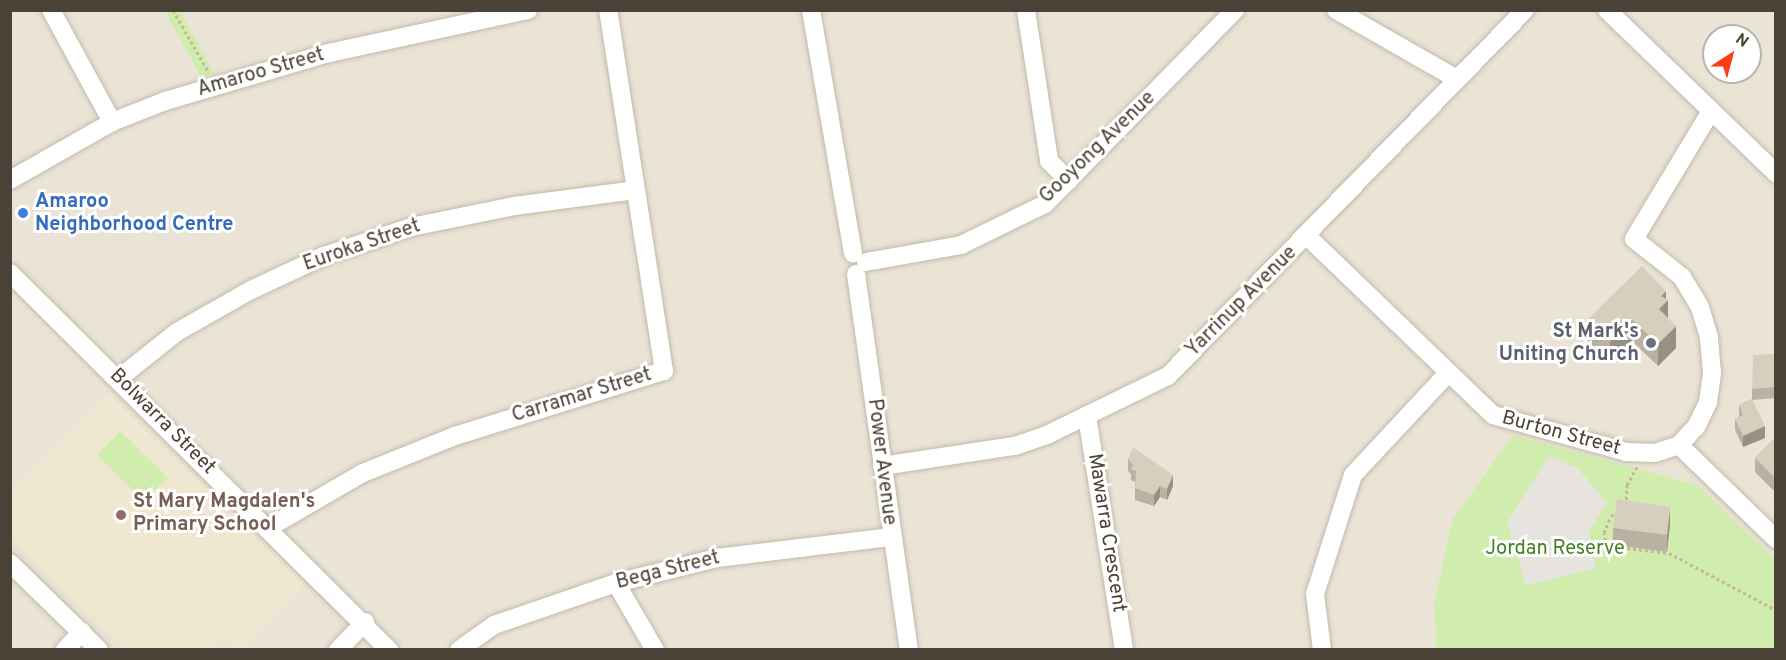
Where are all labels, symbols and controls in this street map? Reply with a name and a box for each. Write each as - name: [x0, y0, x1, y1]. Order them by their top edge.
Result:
- north arrow: [1702, 24, 1762, 84]
- text: N: [1731, 30, 1752, 53]
- street label: Amaroo Street: [195, 43, 327, 103]
- street label: Gooyong Avenue: [1035, 86, 1161, 210]
- place label: Amaroo Neighborhood Centre: [35, 190, 233, 237]
- marker: Amaroo Neighborhood Centre: [16, 206, 30, 220]
- street label: Euroka Street: [300, 215, 424, 277]
- street label: Yarrinup Avenue: [1181, 241, 1303, 363]
- place label: St Mark's Uniting Church: [1499, 320, 1639, 367]
- marker: St Mark's Uniting Church: [1644, 336, 1658, 350]
- street label: Carramar Street: [509, 363, 655, 429]
- street label: Bolwarra Street: [104, 364, 220, 480]
- street label: Power Avenue: [861, 397, 901, 527]
- street label: Burton Street: [1499, 407, 1623, 461]
- street label: Mawarra Crescent: [1082, 452, 1130, 614]
- place label: St Mary Magdalen's Primary School: [133, 491, 315, 538]
- marker: St Mary Magdalen's Primary School: [114, 508, 128, 522]
- park label: Jordan Reserve: [1485, 537, 1625, 561]
- street label: Bega Street: [614, 547, 722, 595]

